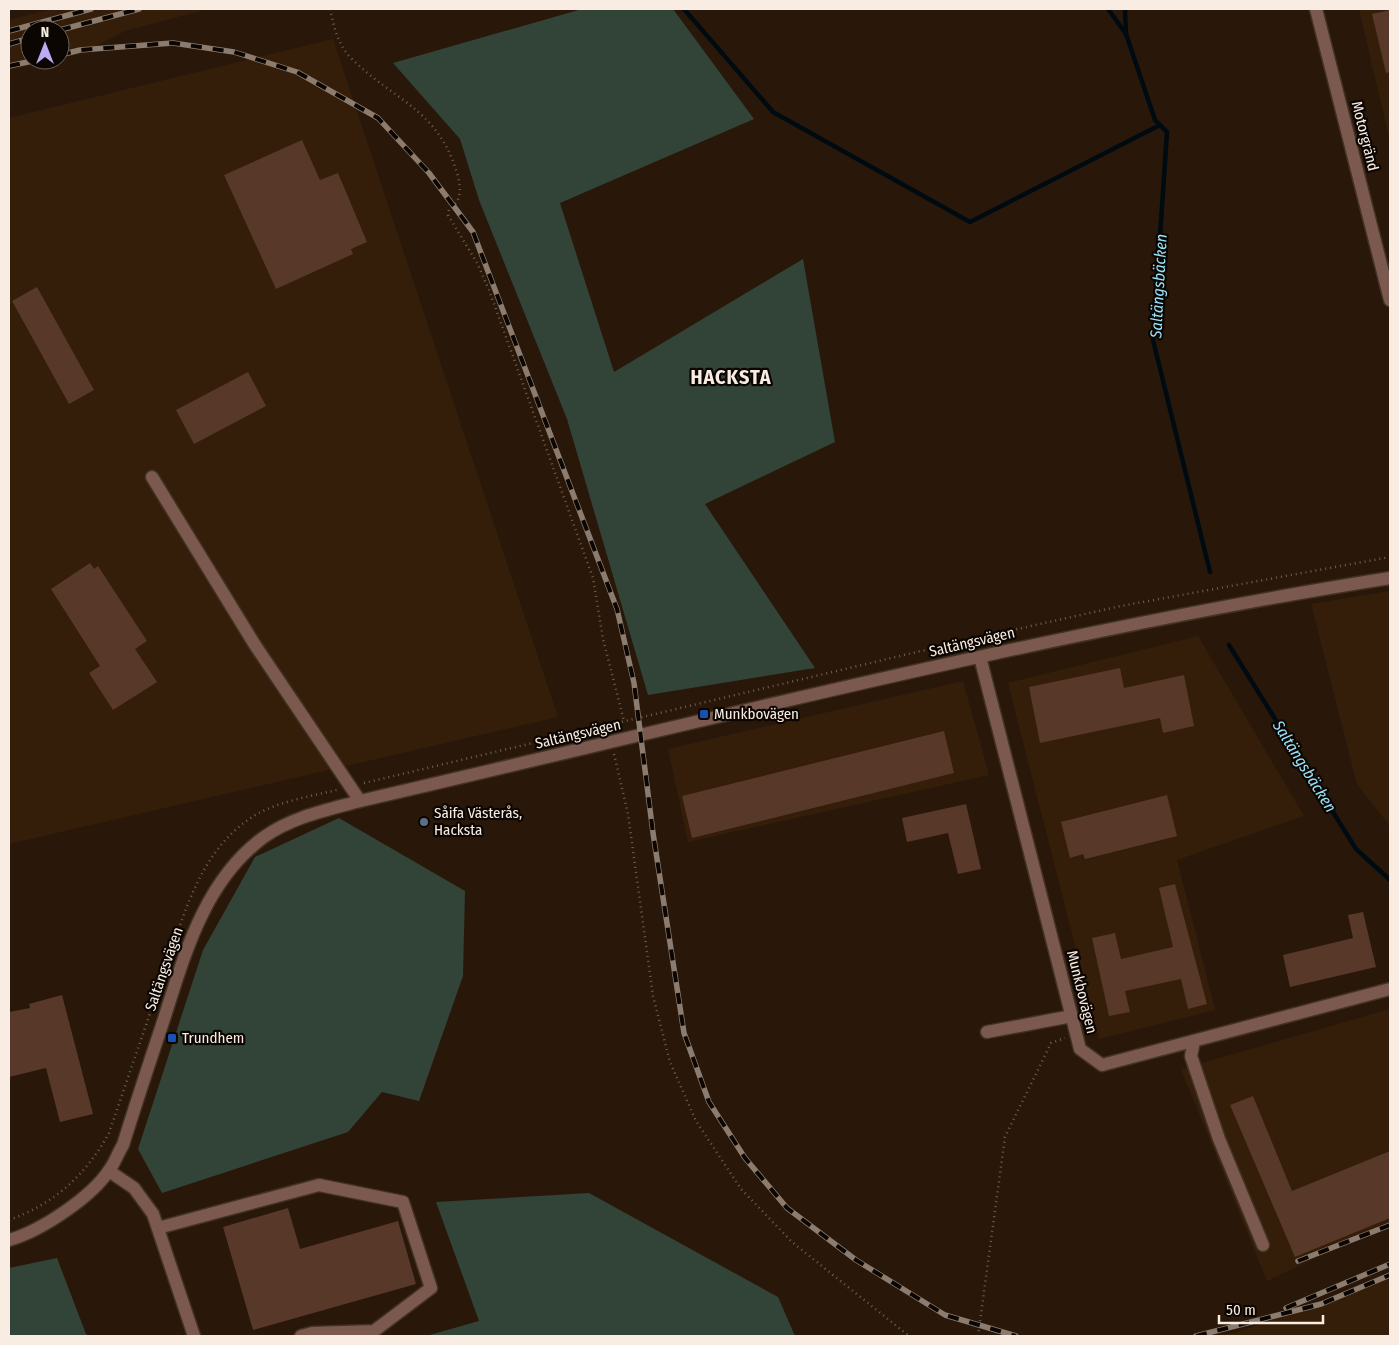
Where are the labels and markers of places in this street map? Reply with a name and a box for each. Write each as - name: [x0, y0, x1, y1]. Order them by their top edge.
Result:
- place label: Munkbovägen: [714, 705, 799, 723]
- marker: Munkbovägen: [698, 708, 710, 720]
- place label: Såifa Västerås, Hacksta: [434, 804, 522, 839]
- marker: Såifa Västerås, Hacksta: [418, 816, 430, 828]
- place label: Trundhem: [182, 1029, 244, 1047]
- marker: Trundhem: [166, 1032, 178, 1044]

